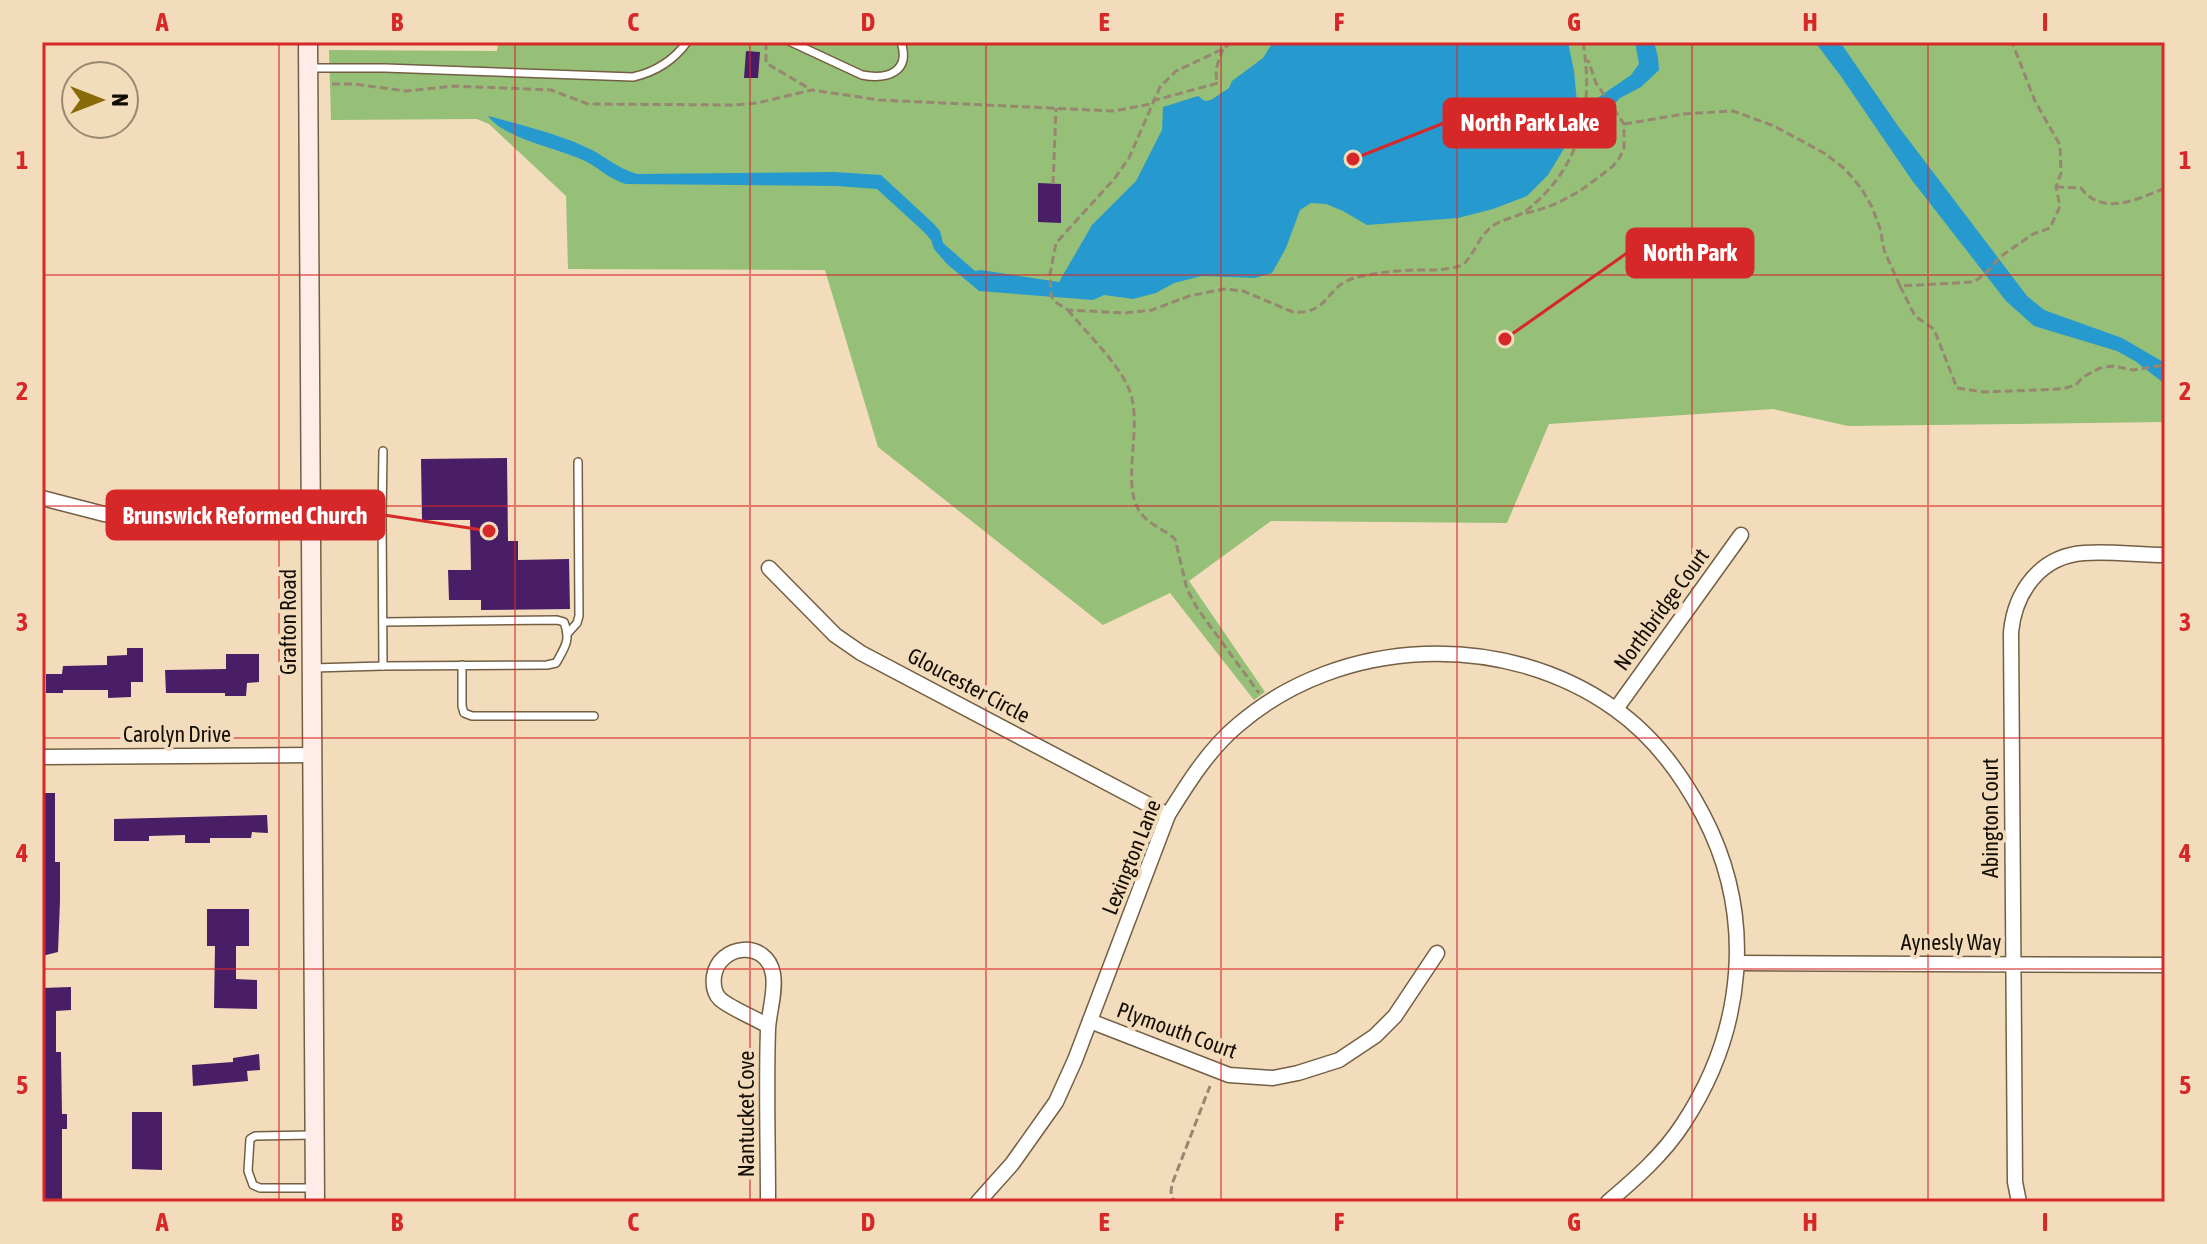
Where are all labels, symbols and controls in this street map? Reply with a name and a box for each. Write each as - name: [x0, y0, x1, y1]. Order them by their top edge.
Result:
- text: A: [155, 7, 169, 37]
- text: B: [391, 7, 404, 37]
- text: C: [627, 7, 639, 37]
- text: D: [861, 7, 875, 37]
- text: E: [1098, 7, 1110, 37]
- text: F: [1334, 7, 1345, 37]
- text: G: [1567, 7, 1581, 37]
- text: H: [1802, 7, 1818, 37]
- text: I: [2042, 7, 2048, 37]
- north arrow: [60, 60, 140, 140]
- text: N: [107, 94, 133, 106]
- callout: North Park Lake: [1444, 99, 1615, 147]
- text: North Park Lake: [1461, 109, 1600, 136]
- text: 1: [16, 145, 28, 175]
- text: 1: [2179, 145, 2191, 175]
- callout: North Park: [1627, 229, 1753, 277]
- text: North Park: [1643, 239, 1738, 266]
- text: 2: [16, 376, 28, 406]
- text: 2: [2179, 376, 2191, 406]
- callout: Brunswick Reformed Church: [107, 491, 384, 539]
- text: Brunswick Reformed Church: [123, 502, 367, 529]
- street label: Northbridge Court: [1608, 543, 1714, 675]
- street label: Grafton Road: [275, 569, 301, 675]
- text: 3: [16, 607, 28, 637]
- text: 3: [2179, 607, 2191, 637]
- street label: Gloucester Circle: [903, 642, 1035, 728]
- street label: Carolyn Drive: [123, 721, 231, 747]
- street label: Abington Court: [1977, 758, 2003, 878]
- street label: Lexington Lane: [1096, 796, 1166, 918]
- text: 4: [15, 838, 28, 868]
- text: 4: [2178, 838, 2191, 868]
- street label: Aynesly Way: [1901, 929, 2001, 955]
- street label: Plymouth Court: [1113, 996, 1241, 1064]
- street label: Nantucket Cove: [733, 1051, 759, 1177]
- text: 5: [16, 1070, 28, 1100]
- text: 5: [2179, 1070, 2191, 1100]
- text: A: [155, 1207, 169, 1237]
- text: B: [391, 1207, 404, 1237]
- text: C: [627, 1207, 639, 1237]
- text: D: [861, 1207, 875, 1237]
- text: E: [1098, 1207, 1110, 1237]
- text: F: [1334, 1207, 1345, 1237]
- text: G: [1567, 1207, 1581, 1237]
- text: H: [1802, 1207, 1818, 1237]
- text: I: [2042, 1207, 2048, 1237]

